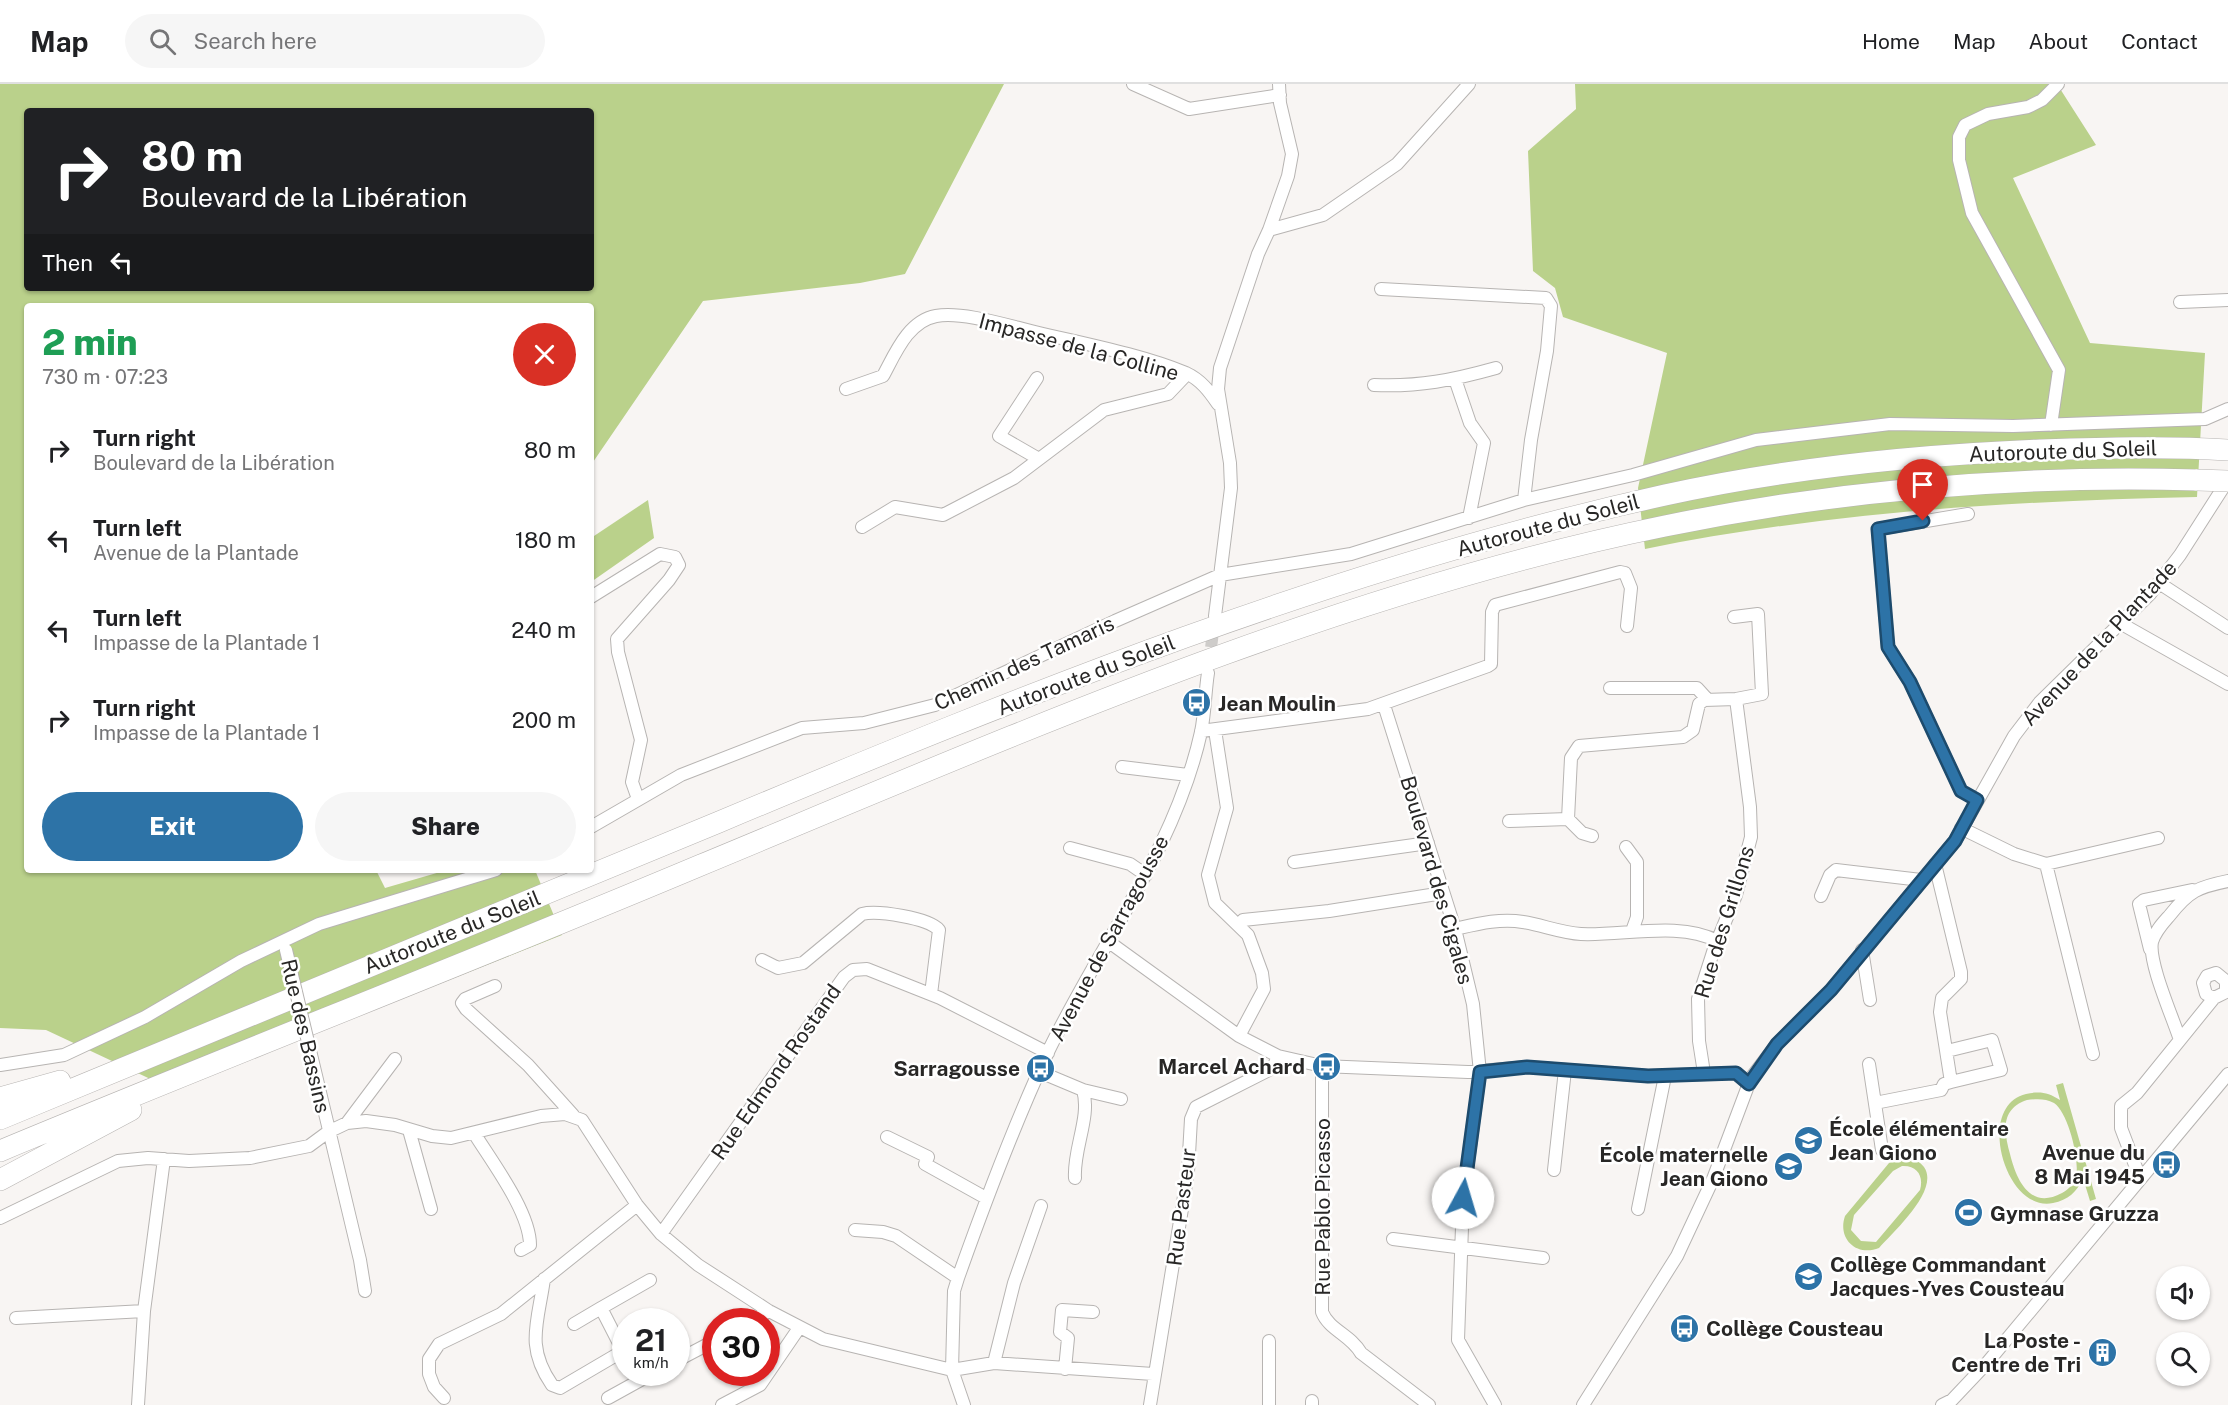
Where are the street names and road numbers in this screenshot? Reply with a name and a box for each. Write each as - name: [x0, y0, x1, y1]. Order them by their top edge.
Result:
- street label: Impasse de la Colline: [976, 308, 1182, 386]
- street label: Autoroute du Soleil: [1968, 435, 2158, 467]
- street label: Autoroute du Soleil: [1454, 489, 1642, 561]
- street label: Avenue de la Plantade: [2016, 555, 2182, 731]
- street label: Chemin des Tamaris: [930, 610, 1118, 716]
- street label: Autoroute du Soleil: [994, 630, 1178, 720]
- street label: Boulevard des Cigales: [1395, 773, 1479, 987]
- street label: Avenue de Sarragousse: [1044, 831, 1174, 1045]
- street label: Rue des Grillons: [1689, 843, 1759, 1001]
- street label: Autoroute du Soleil: [360, 885, 544, 979]
- street label: Rue des Bassins: [276, 956, 336, 1116]
- street label: Rue Edmond Rostand: [706, 979, 846, 1165]
- street label: Rue Pablo Picasso: [1310, 1118, 1335, 1296]
- street label: Rue Pasteur: [1161, 1147, 1201, 1267]

